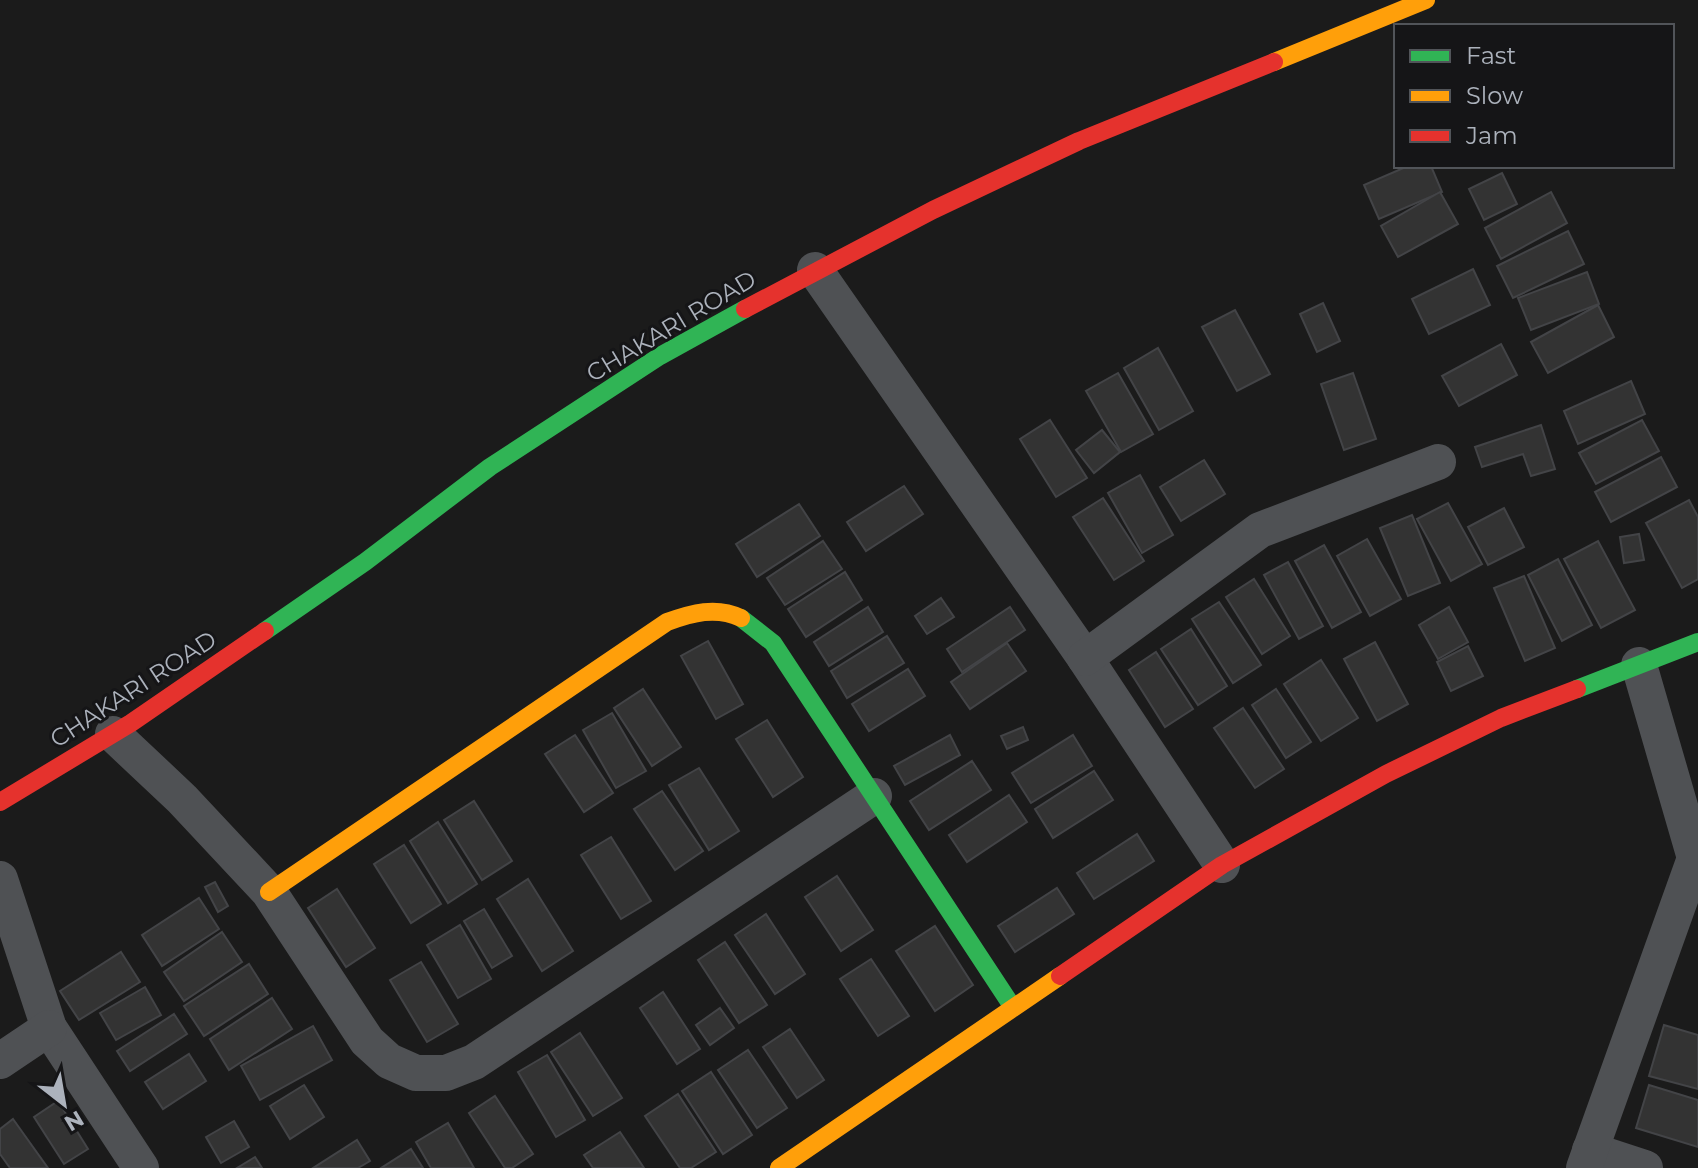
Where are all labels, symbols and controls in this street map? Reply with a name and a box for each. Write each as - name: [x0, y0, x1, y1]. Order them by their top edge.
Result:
- legend: [1394, 24, 1674, 168]
- text: Fast: [1466, 41, 1517, 70]
- text: Slow: [1466, 81, 1523, 110]
- text: Jam: [1465, 121, 1518, 150]
- street label: CHAKARI ROAD: [581, 264, 761, 388]
- street label: CHAKARI ROAD: [44, 624, 222, 754]
- north arrow: [24, 1064, 104, 1144]
- text: N: [59, 1105, 89, 1137]

